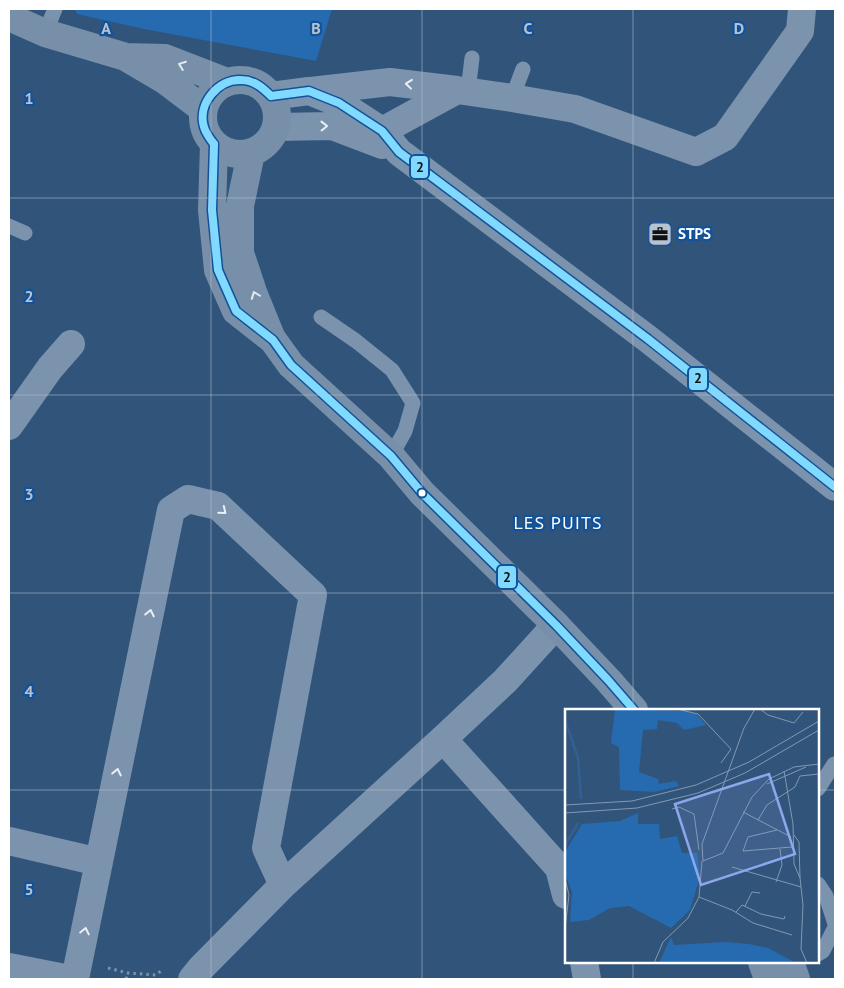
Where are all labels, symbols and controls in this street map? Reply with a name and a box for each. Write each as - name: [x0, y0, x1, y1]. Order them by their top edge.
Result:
- text: A: [101, 18, 111, 38]
- text: B: [311, 18, 321, 38]
- text: C: [524, 18, 533, 38]
- text: D: [734, 18, 744, 38]
- one-way arrow: [178, 60, 187, 71]
- one-way arrow: [405, 79, 413, 90]
- text: 1: [24, 88, 34, 108]
- one-way arrow: [321, 121, 329, 131]
- line badge: 2: [410, 155, 429, 179]
- text: 2: [416, 158, 424, 176]
- office icon: STPS: [647, 221, 673, 247]
- place label: STPS: [678, 224, 711, 243]
- text: 2: [24, 286, 34, 306]
- one-way arrow: [250, 291, 261, 300]
- line badge: 2: [688, 367, 708, 391]
- text: 2: [694, 369, 702, 387]
- text: 3: [24, 484, 34, 504]
- unlabelled marker: [417, 488, 427, 498]
- one-way arrow: [217, 505, 226, 514]
- district label: LES PUITS: [514, 511, 602, 534]
- line badge: 2: [497, 565, 517, 589]
- text: 2: [503, 568, 511, 586]
- one-way arrow: [144, 609, 155, 618]
- text: 4: [24, 681, 34, 701]
- inset map: [565, 709, 819, 963]
- one-way arrow: [112, 768, 122, 777]
- text: 5: [24, 879, 34, 899]
- one-way arrow: [79, 927, 89, 936]

